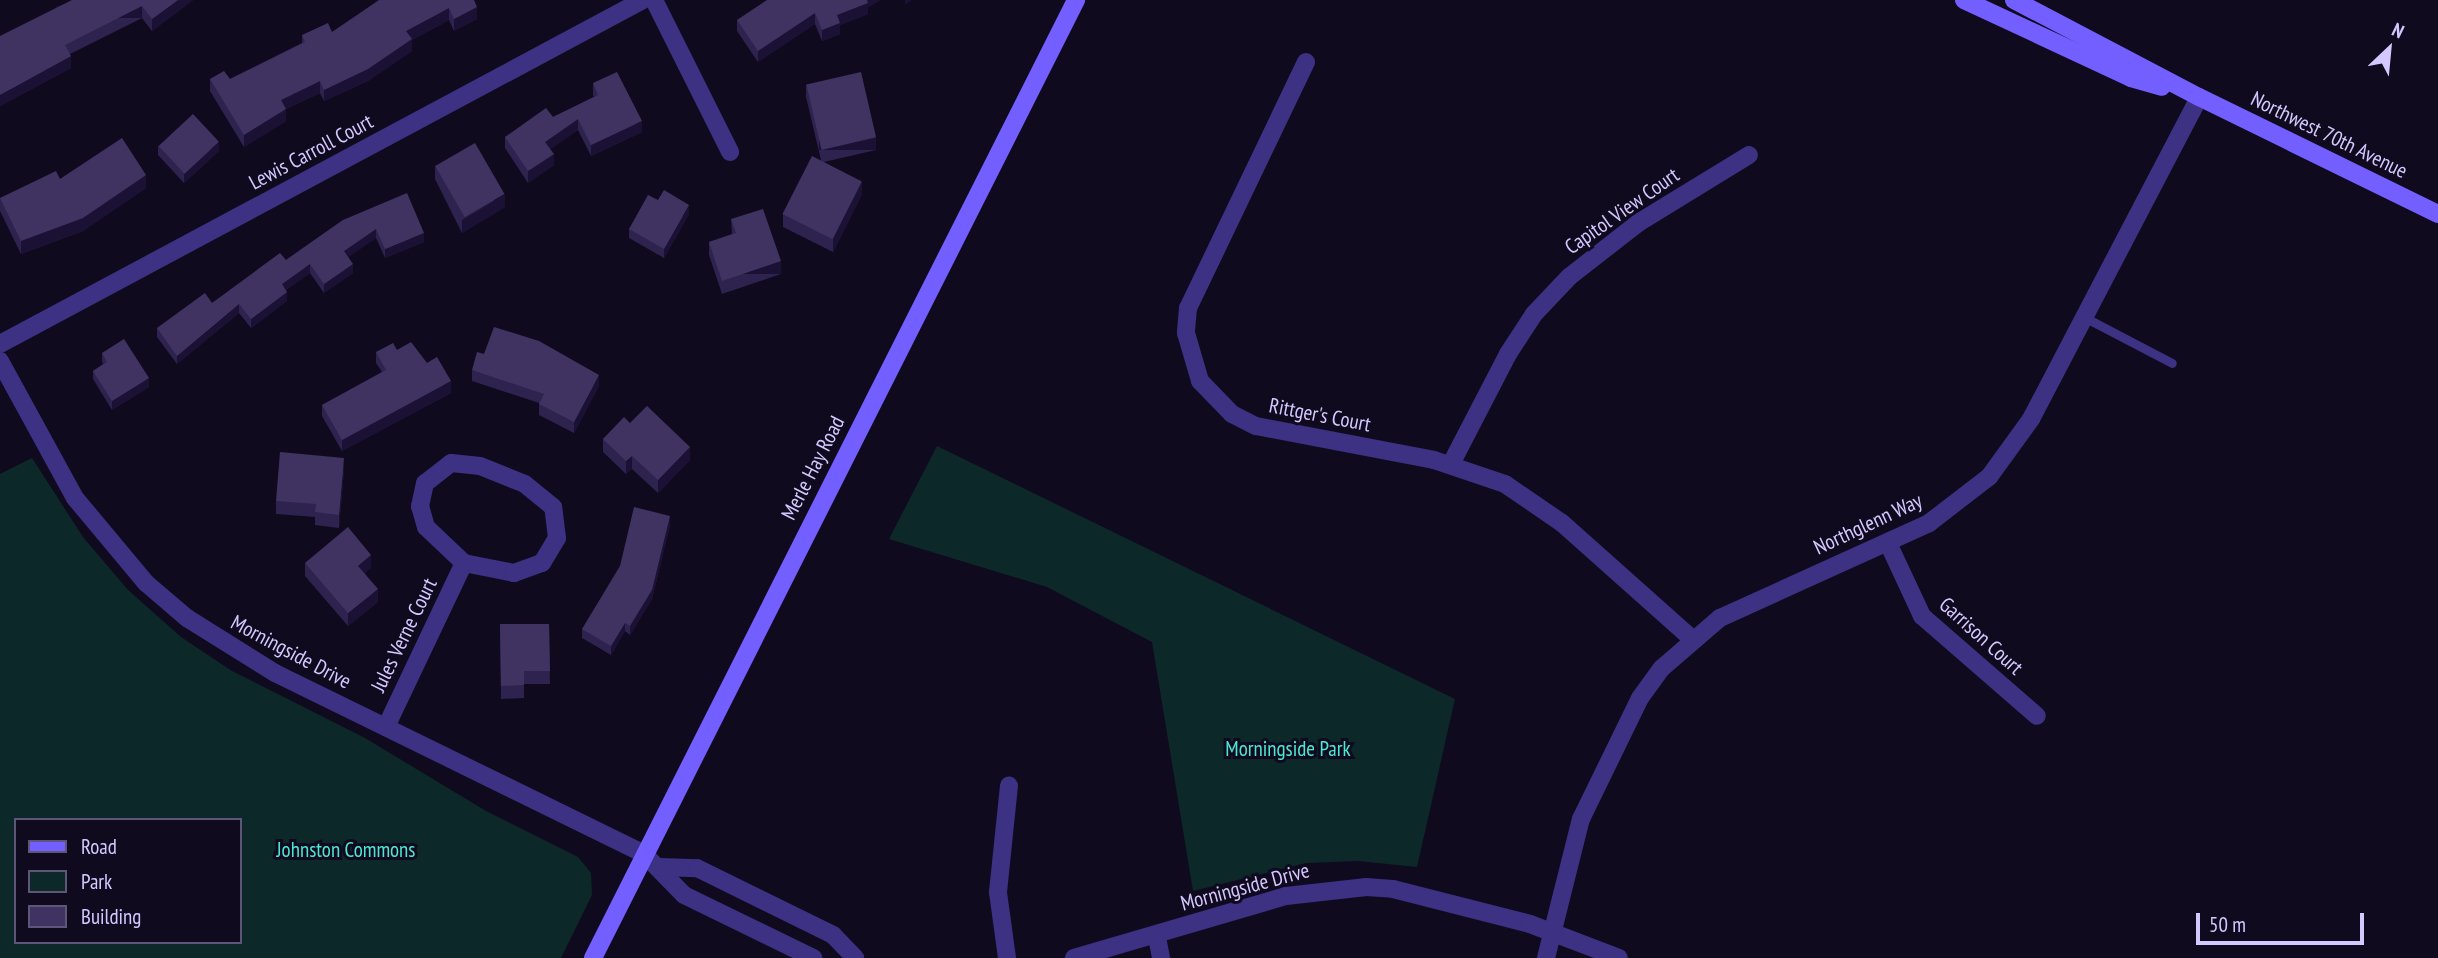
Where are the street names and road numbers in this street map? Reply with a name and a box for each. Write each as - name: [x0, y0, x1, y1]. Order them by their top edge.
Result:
- street label: Northwest 70th Avenue: [2246, 86, 2412, 184]
- street label: Lewis Carroll Court: [245, 109, 377, 195]
- street label: Capitol View Court: [1560, 162, 1684, 260]
- street label: Rittger's Court: [1267, 393, 1373, 437]
- street label: Merle Hay Road: [776, 412, 850, 524]
- street label: Northglenn Way: [1810, 488, 1926, 560]
- street label: Jules Verne Court: [365, 574, 443, 696]
- street label: Garrison Court: [1934, 592, 2028, 680]
- street label: Morningside Drive: [227, 610, 355, 694]
- street label: Morningside Drive: [1178, 858, 1312, 916]

